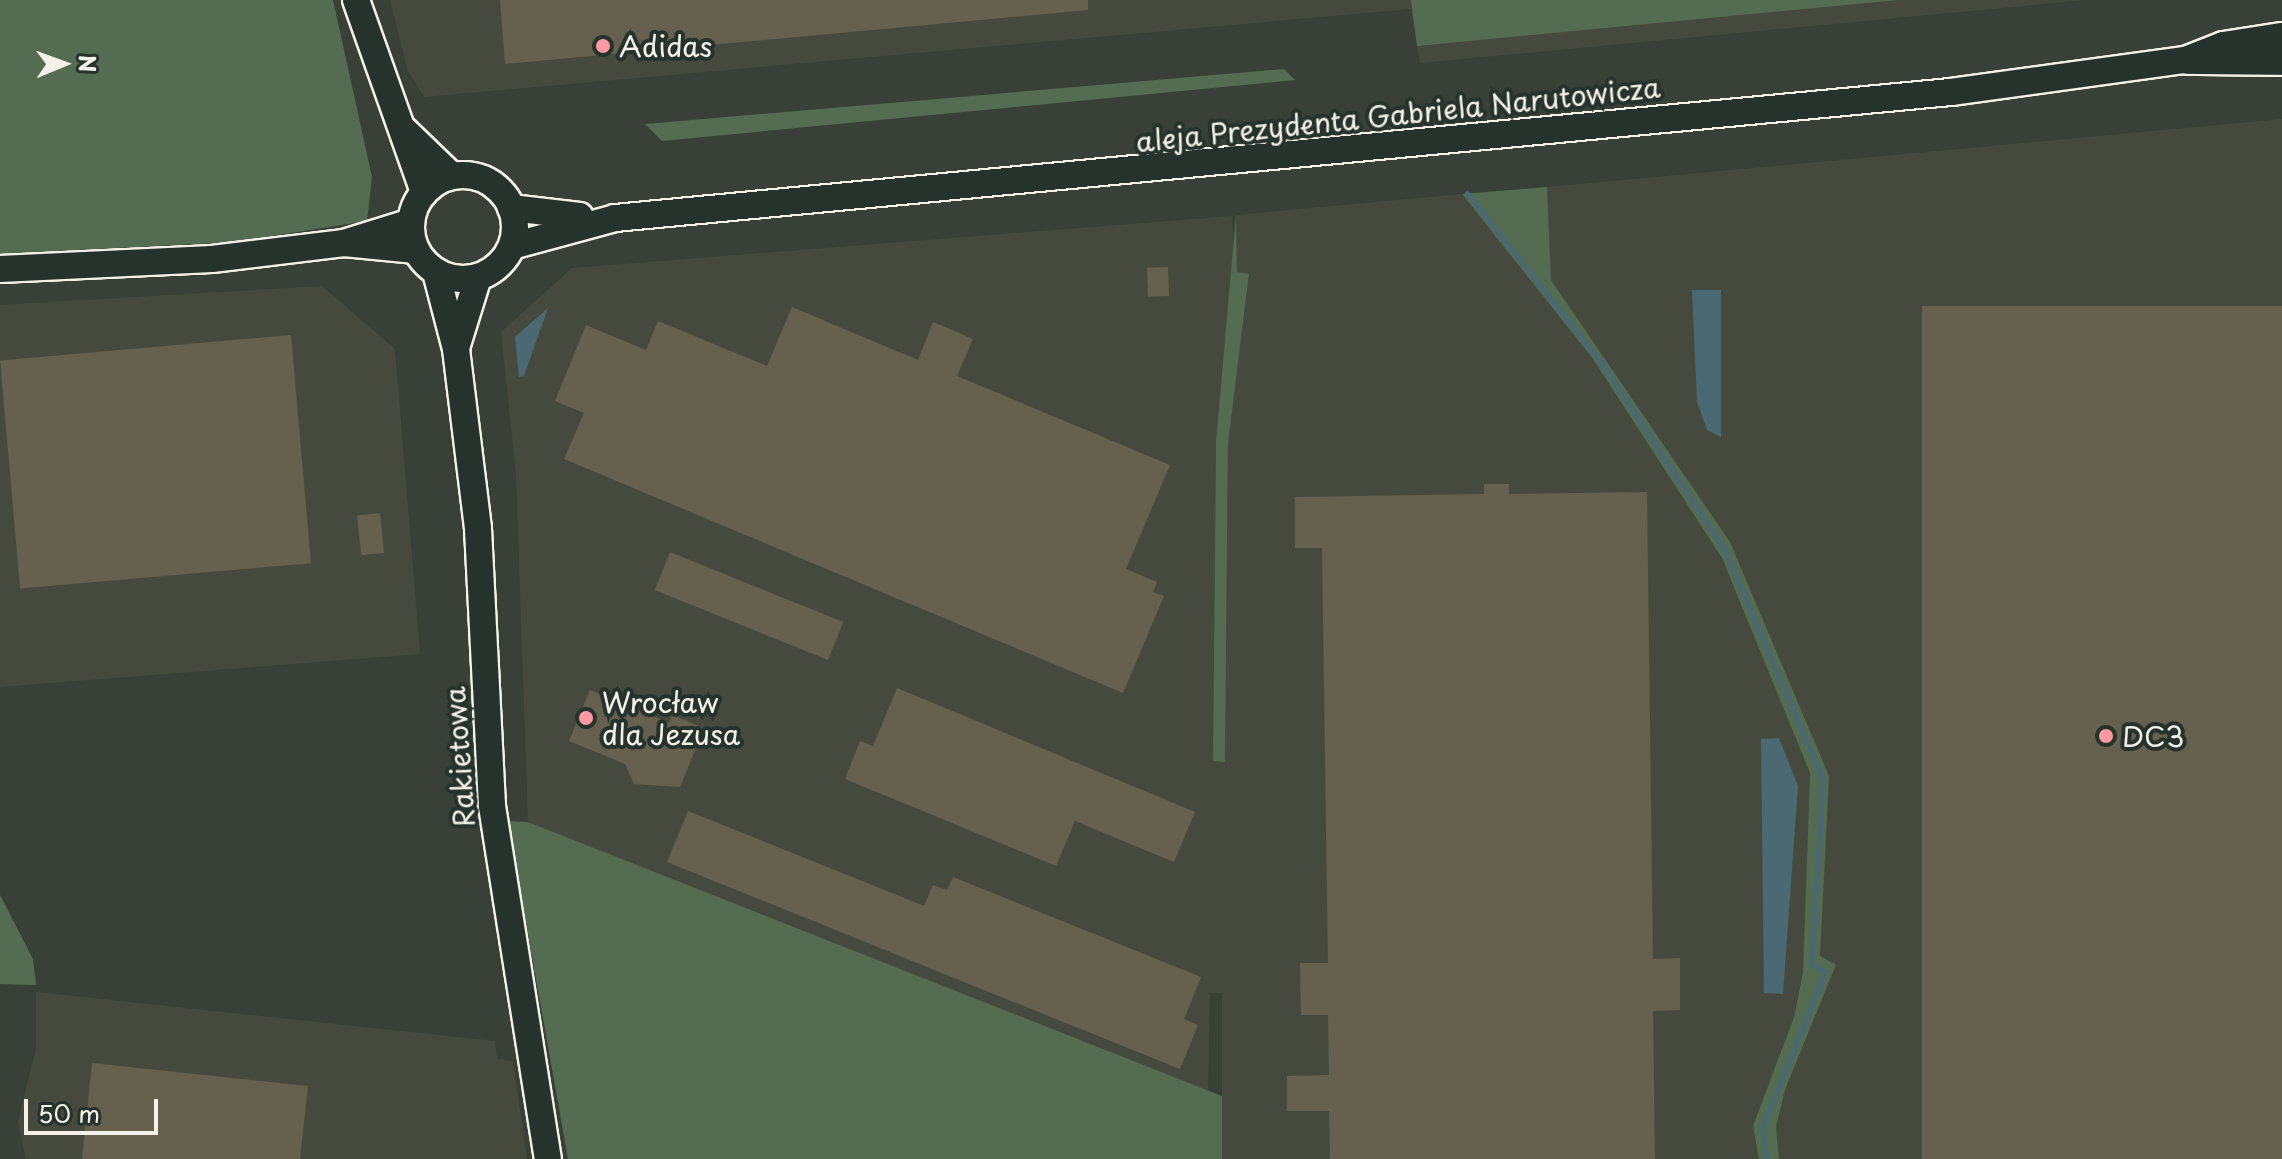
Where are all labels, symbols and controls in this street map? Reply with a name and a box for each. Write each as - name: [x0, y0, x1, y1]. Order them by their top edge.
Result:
- north arrow: [24, 24, 104, 104]
- place label: Adidas: [619, 29, 712, 63]
- marker: Adidas: [594, 37, 612, 55]
- text: N: [72, 55, 105, 73]
- street label: aleja Prezydenta Gabriela Narutowicza: [1133, 70, 1663, 158]
- place label: Wrocław dla Jezusa: [602, 685, 742, 751]
- street label: Rakietowa: [437, 686, 481, 828]
- marker: Wrocław dla Jezusa: [577, 709, 595, 727]
- place label: DC3: [2122, 719, 2184, 753]
- marker: DC3: [2097, 727, 2115, 745]
- scale bar: [28, 1083, 162, 1133]
- text: 50 m: [38, 1095, 100, 1131]

